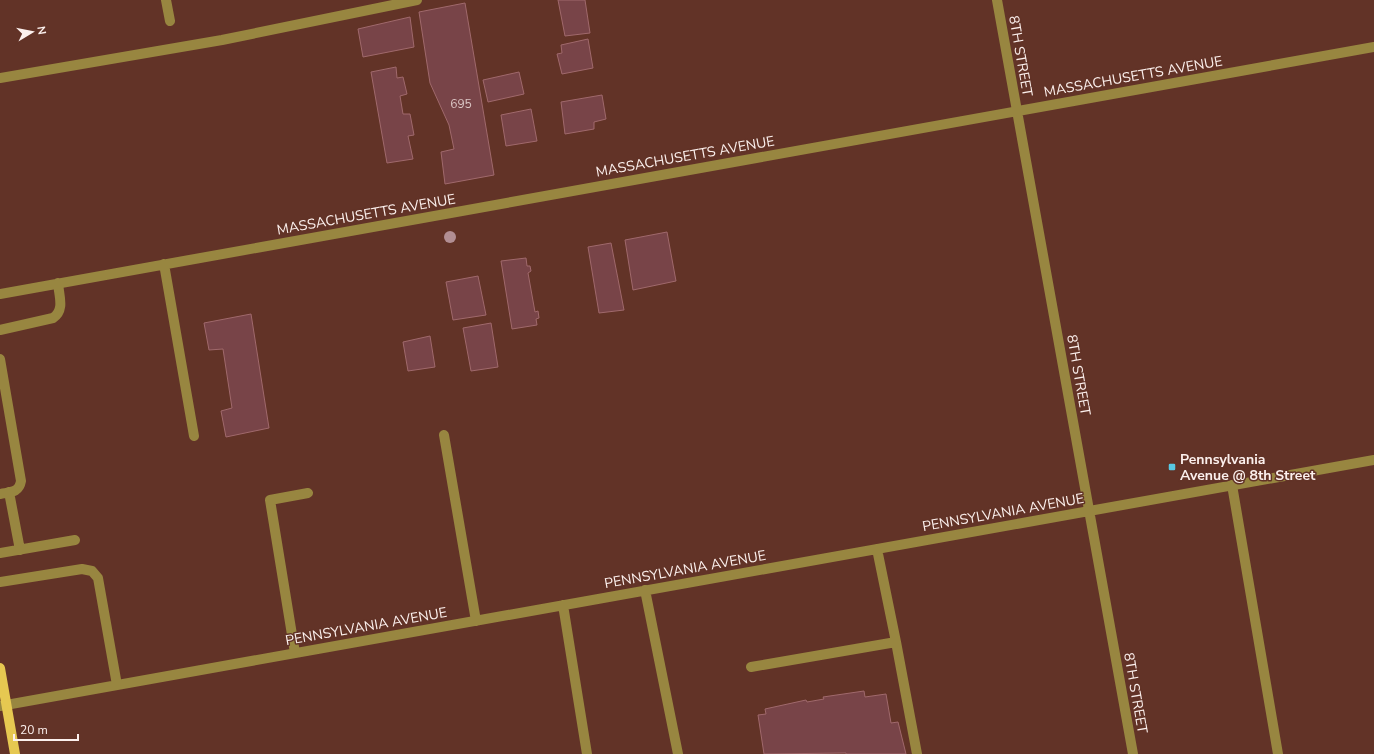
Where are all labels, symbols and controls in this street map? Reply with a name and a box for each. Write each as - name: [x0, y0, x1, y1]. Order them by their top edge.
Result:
- north arrow: [12, 12, 52, 52]
- street label: 8TH STREET: [1004, 14, 1037, 99]
- text: N: [33, 25, 49, 36]
- street label: MASSACHUSETTS AVENUE: [1042, 51, 1224, 102]
- house number: 695: [450, 96, 472, 112]
- street label: MASSACHUSETTS AVENUE: [594, 131, 776, 182]
- street label: MASSACHUSETTS AVENUE: [275, 189, 457, 240]
- street label: 8TH STREET: [1062, 333, 1095, 418]
- place label: Pennsylvania Avenue @ 8th Street: [1180, 450, 1316, 485]
- marker: Pennsylvania Avenue @ 8th Street: [1167, 462, 1177, 472]
- street label: PENNSYLVANIA AVENUE: [921, 489, 1085, 536]
- street label: PENNSYLVANIA AVENUE: [603, 546, 767, 593]
- street label: PENNSYLVANIA AVENUE: [284, 603, 448, 650]
- street label: 8TH STREET: [1119, 651, 1152, 736]
- scale bar: [14, 716, 78, 742]
- text: 20 m: [20, 722, 48, 738]

